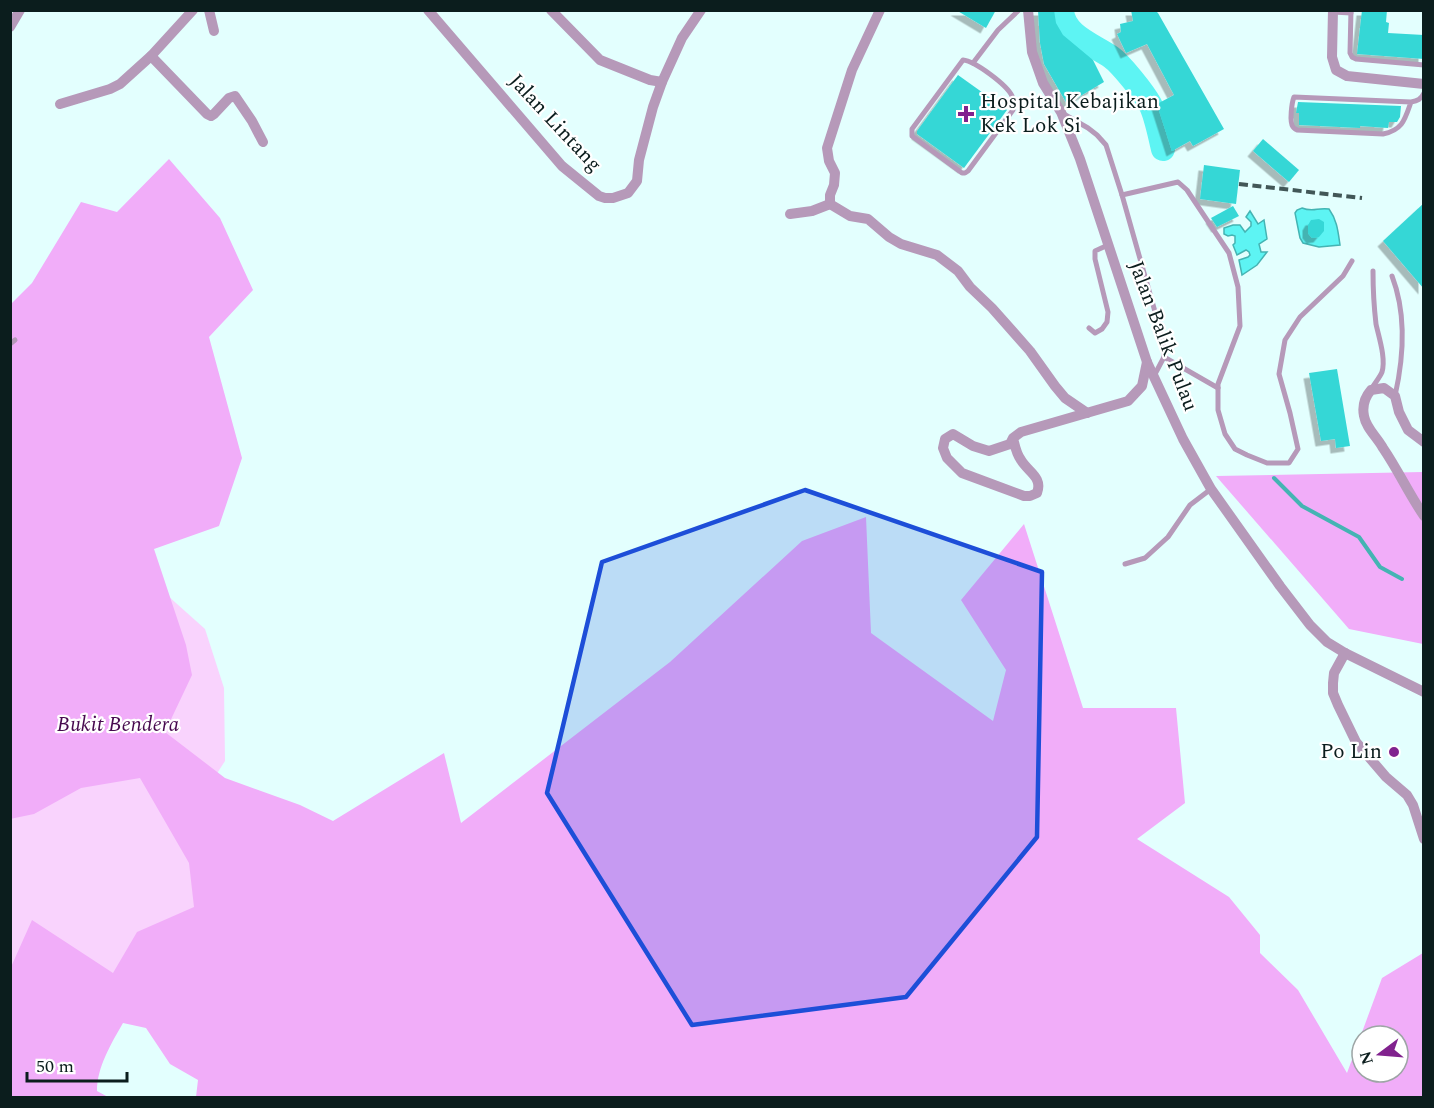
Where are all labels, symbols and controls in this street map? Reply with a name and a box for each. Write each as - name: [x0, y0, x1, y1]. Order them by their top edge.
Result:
- street label: Jalan Lintang: [501, 66, 609, 180]
- place label: Hospital Kebajikan Kek Lok Si: [980, 86, 1159, 142]
- marker: Hospital Kebajikan Kek Lok Si: [957, 105, 975, 123]
- street label: Jalan Balik Pulau: [1120, 256, 1206, 416]
- park label: Bukit Bendera: [57, 709, 180, 741]
- place label: Po Lin: [1320, 736, 1382, 768]
- marker: Po Lin: [1387, 745, 1401, 759]
- north arrow: [1350, 1024, 1410, 1084]
- scale bar: [27, 1045, 128, 1083]
- text: N: [1353, 1048, 1380, 1067]
- text: 50 m: [36, 1053, 74, 1080]

